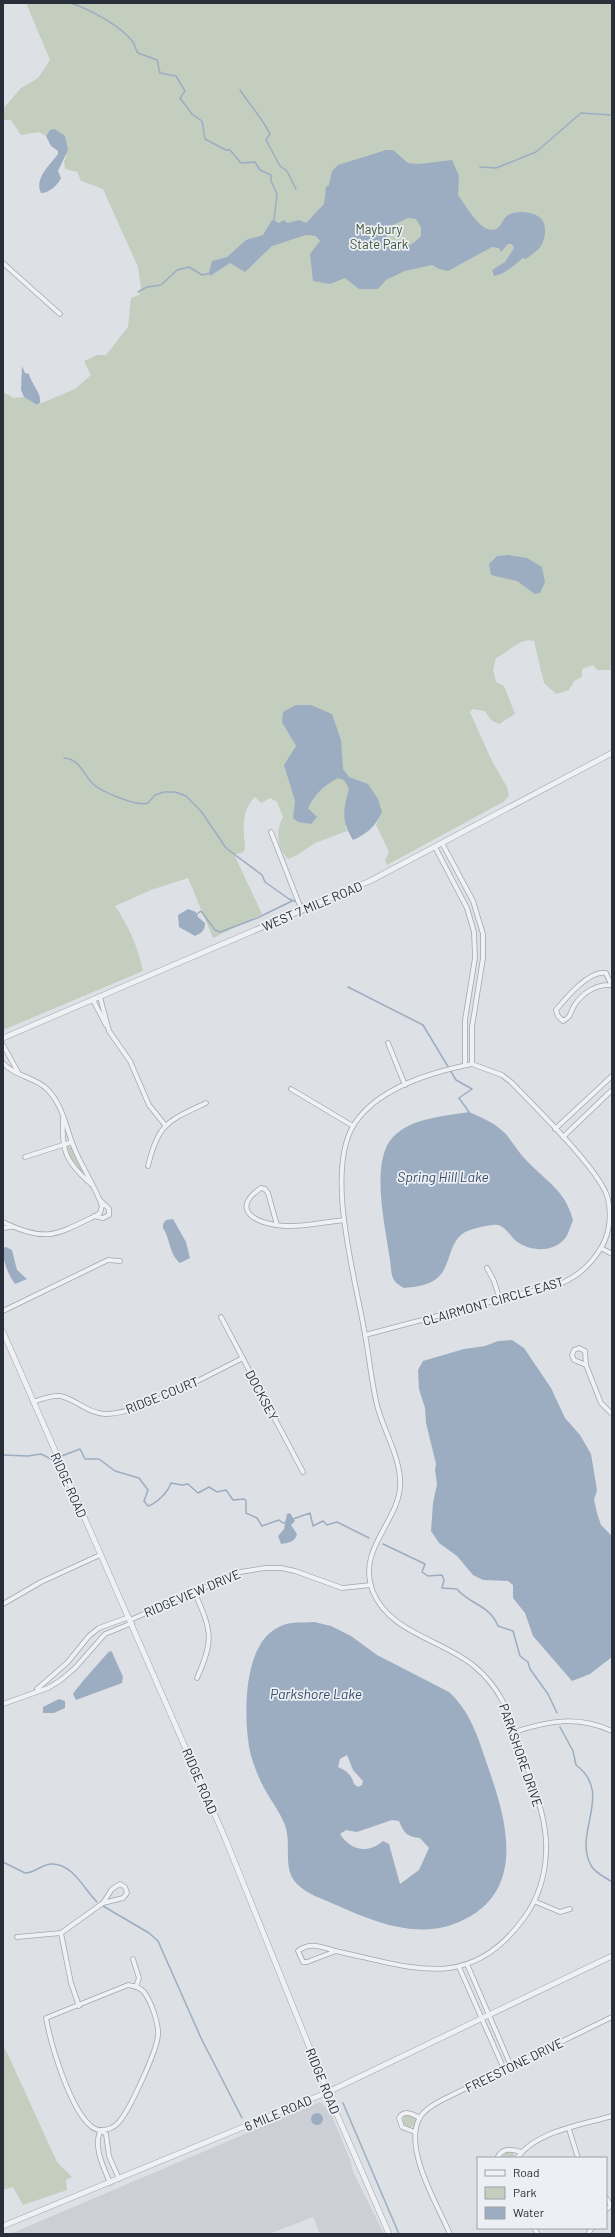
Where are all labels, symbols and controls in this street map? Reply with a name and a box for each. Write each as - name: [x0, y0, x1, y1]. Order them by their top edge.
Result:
- park label: Maybury State Park: [350, 221, 409, 252]
- street label: WEST 7 MILE ROAD: [259, 878, 365, 934]
- water label: Spring Hill Lake: [397, 1168, 489, 1185]
- street label: CLAIRMONT CIRCLE EAST: [421, 1273, 565, 1329]
- street label: DOCKSEY: [242, 1367, 282, 1423]
- street label: RIDGE COURT: [123, 1373, 201, 1417]
- street label: RIDGE ROAD: [48, 1450, 90, 1520]
- street label: RIDGEVIEW DRIVE: [141, 1565, 243, 1621]
- water label: Parkshore Lake: [270, 1685, 362, 1702]
- street label: PARKSHORE DRIVE: [496, 1701, 546, 1809]
- street label: RIDGE ROAD: [179, 1746, 221, 1816]
- street label: FREESTONE DRIVE: [462, 2034, 566, 2096]
- street label: RIDGE ROAD: [303, 2046, 343, 2116]
- street label: 6 MILE ROAD: [242, 2092, 314, 2134]
- legend: [477, 2157, 607, 2229]
- text: Road: [513, 2165, 540, 2179]
- text: Park: [513, 2185, 537, 2199]
- text: Water: [513, 2205, 545, 2219]

